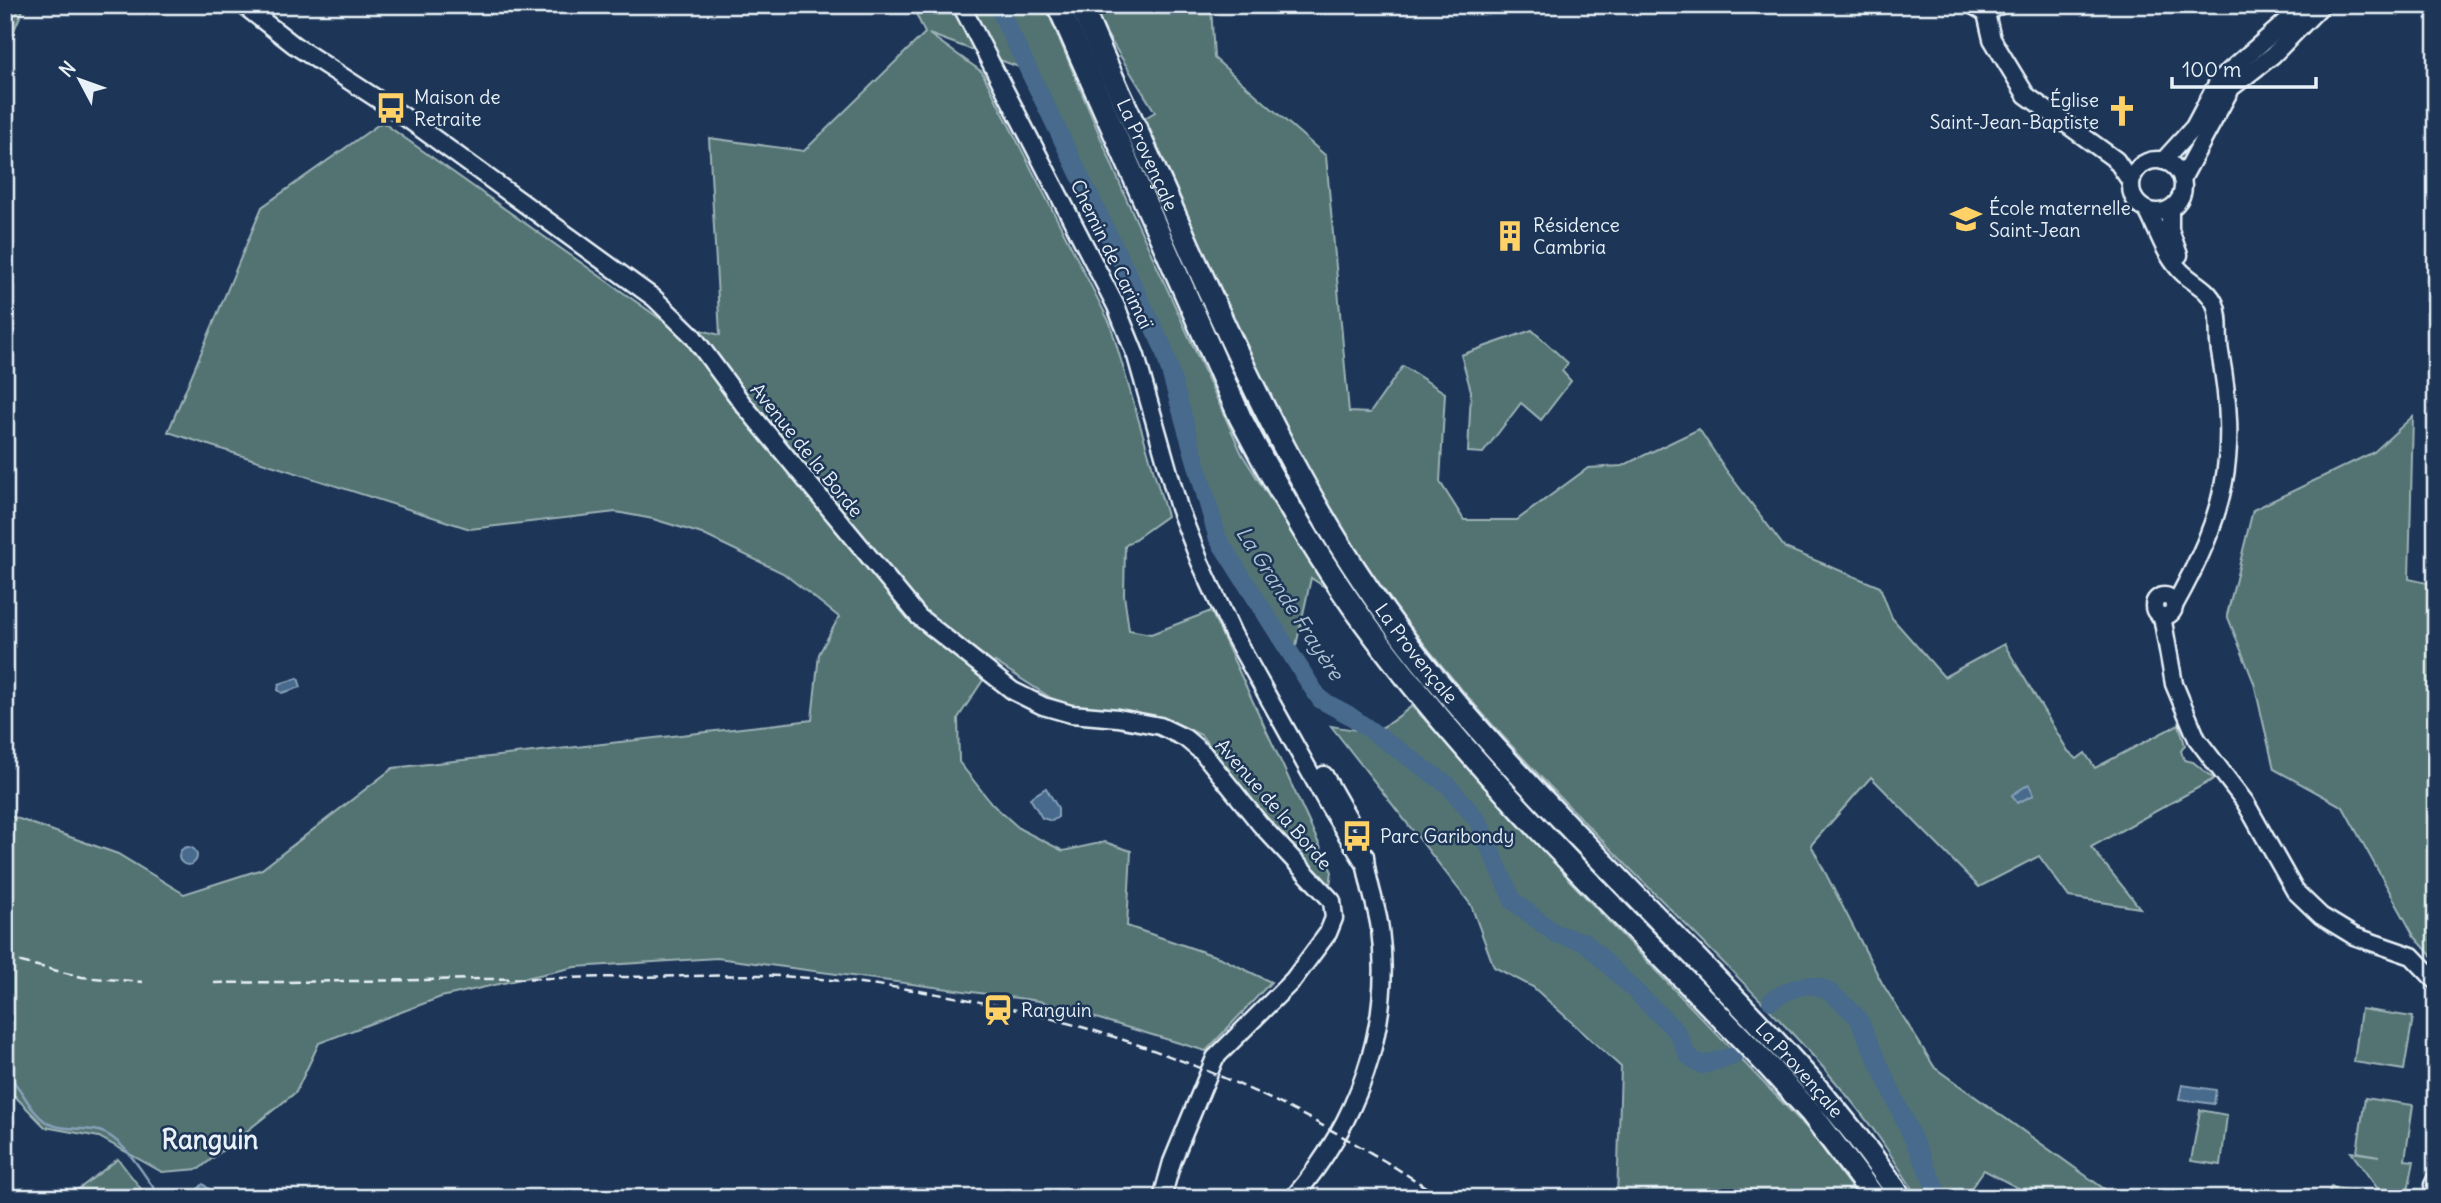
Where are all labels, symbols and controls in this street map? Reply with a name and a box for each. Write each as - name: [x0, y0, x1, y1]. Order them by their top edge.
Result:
- north arrow: [46, 46, 116, 116]
- scale bar: [2172, 46, 2315, 90]
- text: N: [54, 56, 81, 82]
- text: 100 m: [2182, 56, 2241, 83]
- place label: Maison de Retraite: [414, 85, 501, 131]
- place label: Église Saint-Jean-Baptiste: [1930, 88, 2099, 134]
- bus stop icon: Maison de Retraite: [374, 91, 408, 125]
- church icon: Église Saint-Jean-Baptiste: [2105, 94, 2139, 128]
- street label: La Provençale: [1112, 95, 1184, 215]
- street label: Chemin de Carimaï: [1065, 176, 1159, 333]
- place label: École maternelle Saint-Jean: [1989, 196, 2131, 242]
- school or university icon: École maternelle Saint-Jean: [1949, 202, 1983, 236]
- place label: Résidence Cambria: [1533, 213, 1620, 259]
- building icon: Résidence Cambria: [1493, 219, 1527, 253]
- street label: Avenue de la Borde: [746, 378, 868, 522]
- water label: La Grande Frayère: [1230, 521, 1351, 686]
- street label: La Provençale: [1370, 599, 1463, 708]
- street label: Avenue de la Borde: [1211, 734, 1337, 874]
- bus stop icon: Parc Garibondy: [1340, 819, 1374, 853]
- place label: Parc Garibondy: [1380, 824, 1514, 848]
- station icon: Ranguin: [981, 993, 1015, 1027]
- place label: Ranguin: [1021, 998, 1092, 1022]
- street label: La Provençale: [1751, 1016, 1849, 1122]
- district label: Ranguin: [162, 1123, 258, 1156]

